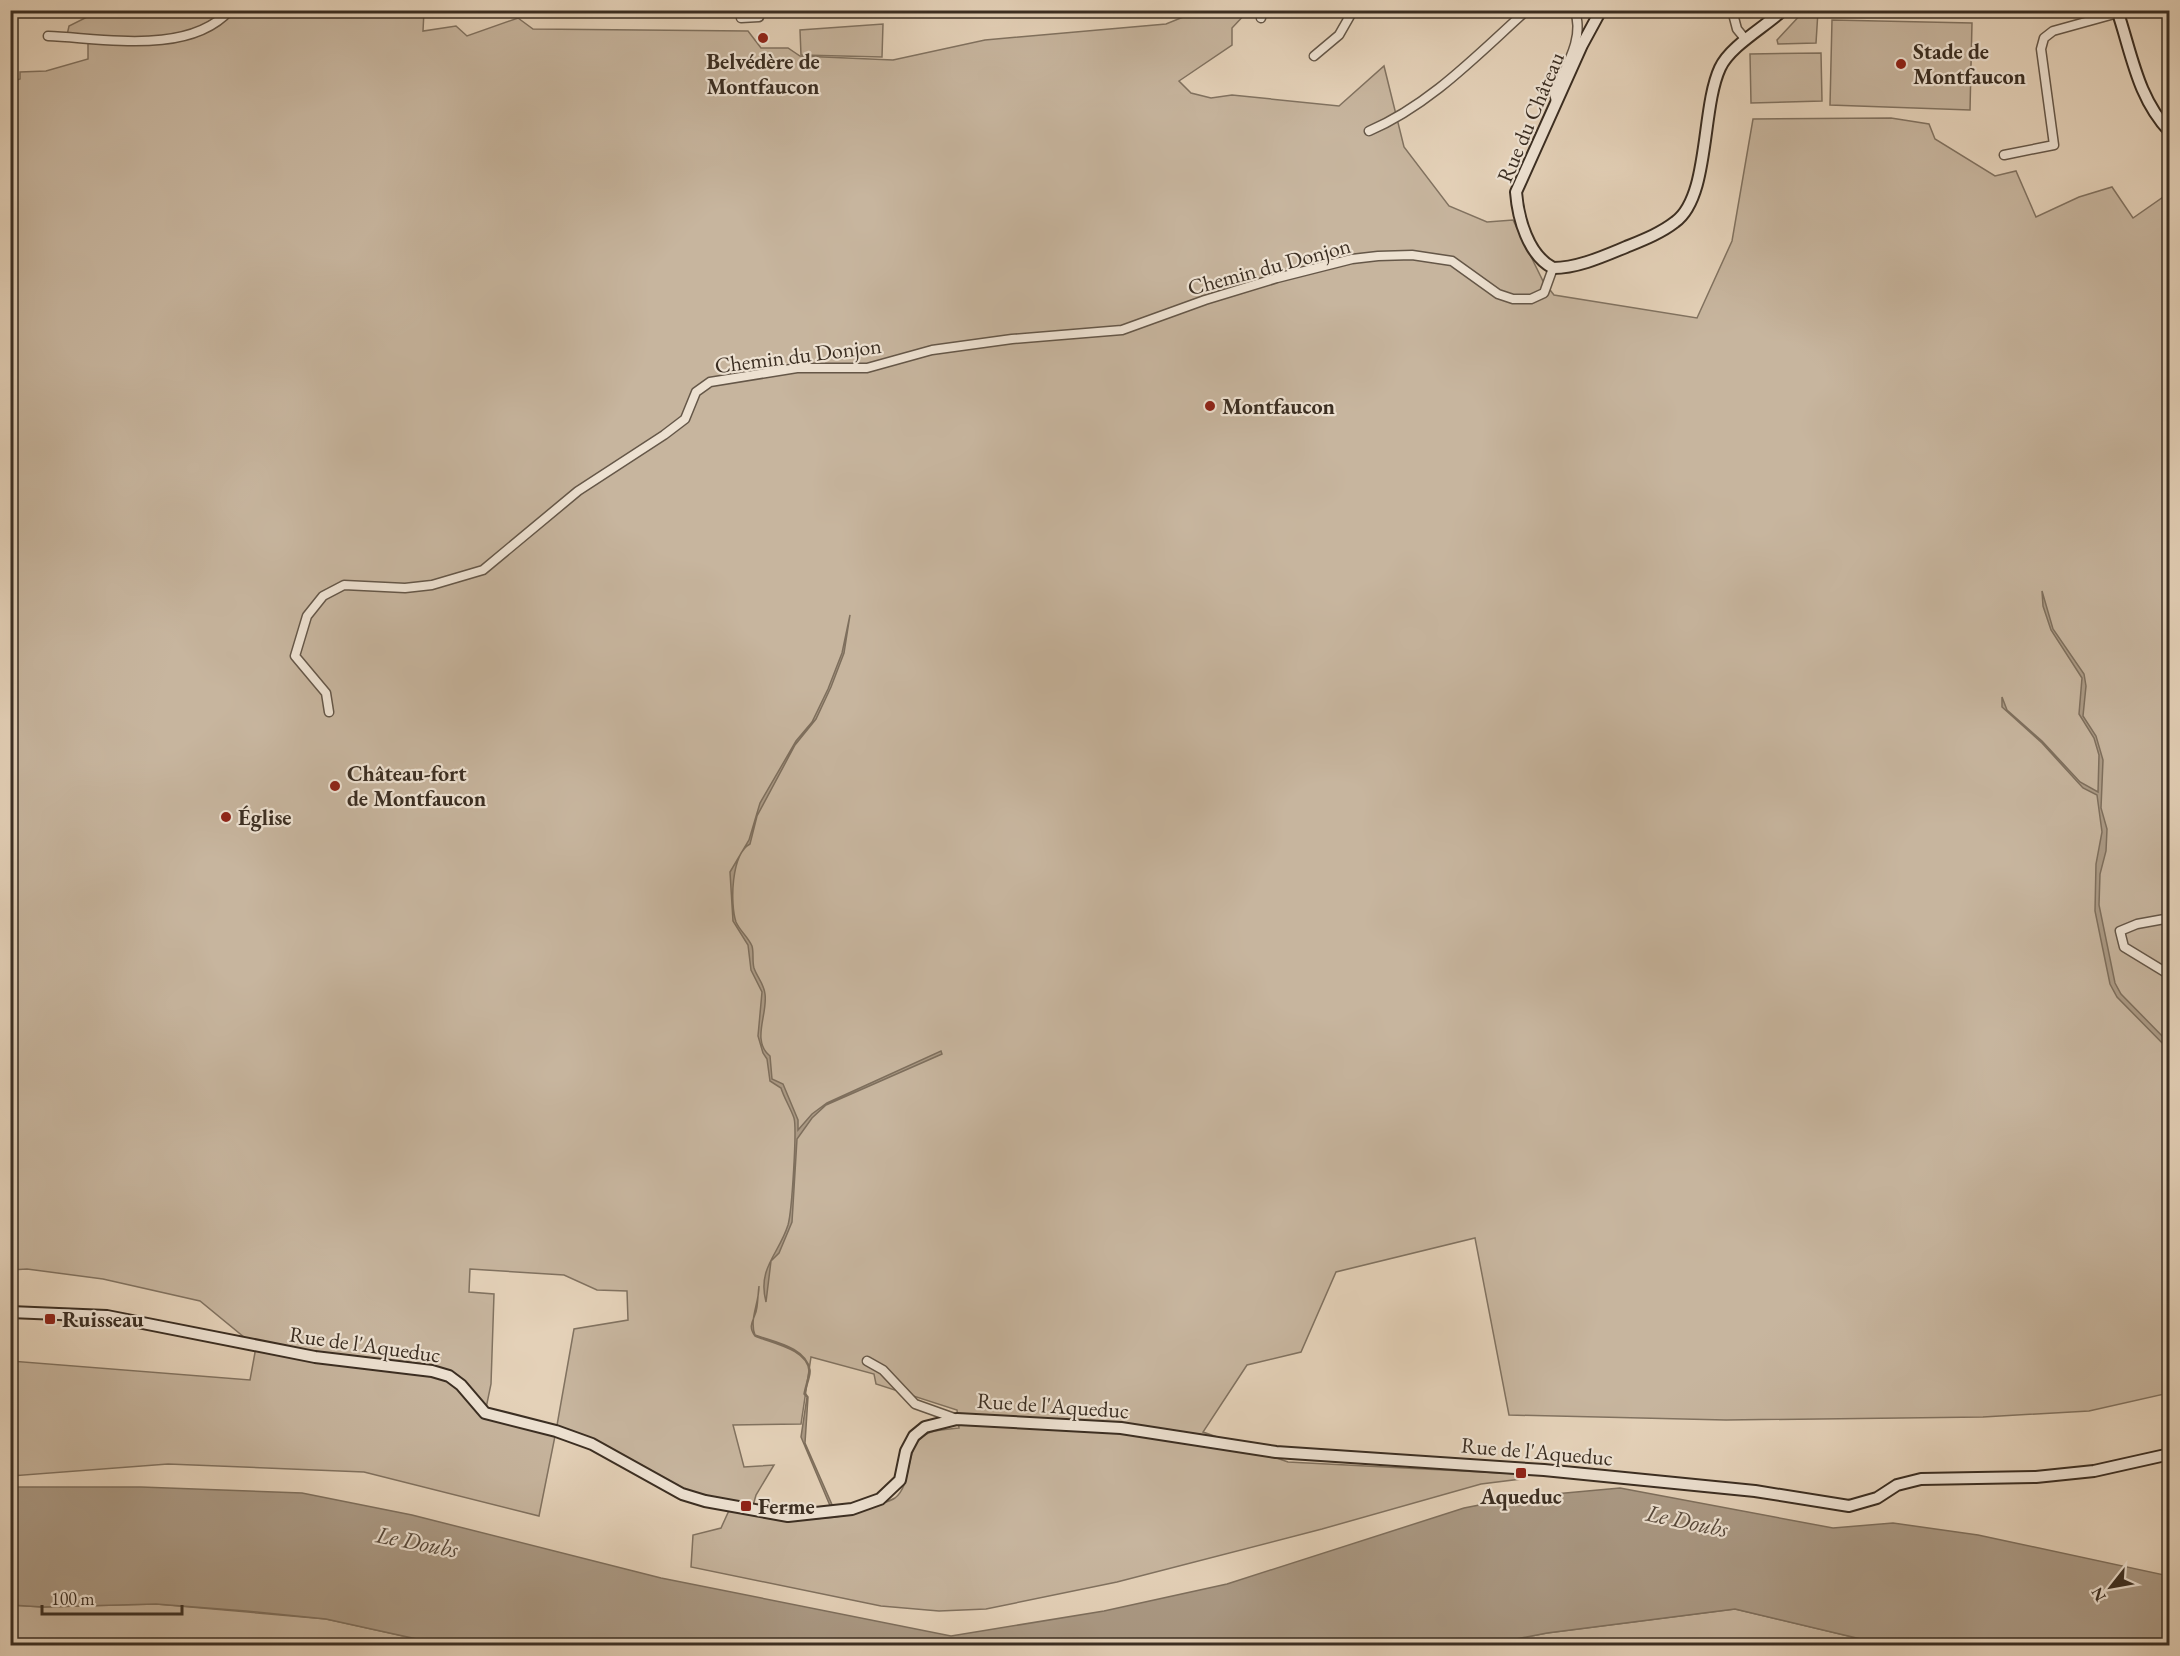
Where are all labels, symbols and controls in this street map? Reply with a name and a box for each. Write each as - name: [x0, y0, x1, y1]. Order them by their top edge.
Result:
- marker: Belvédère de Montfaucon: [756, 31, 770, 45]
- place label: Stade de Montfaucon: [1913, 37, 2026, 91]
- place label: Belvédère de Montfaucon: [706, 47, 820, 101]
- street label: Rue du Château: [1490, 47, 1571, 187]
- marker: Stade de Montfaucon: [1894, 57, 1908, 71]
- street label: Chemin du Donjon: [1184, 231, 1354, 302]
- street label: Chemin du Donjon: [713, 331, 883, 380]
- place label: Montfaucon: [1222, 392, 1335, 421]
- marker: Montfaucon: [1203, 399, 1217, 413]
- place label: Château-fort de Montfaucon: [347, 759, 487, 813]
- marker: Château-fort de Montfaucon: [328, 779, 342, 793]
- place label: Église: [238, 803, 292, 832]
- marker: Église: [219, 810, 233, 824]
- place label: Ruisseau: [62, 1305, 144, 1334]
- marker: Ruisseau: [43, 1312, 57, 1326]
- street label: Rue de l'Aqueduc: [287, 1320, 442, 1369]
- street label: Rue de l'Aqueduc: [976, 1386, 1130, 1425]
- street label: Rue de l'Aqueduc: [1460, 1430, 1614, 1473]
- marker: Aqueduc: [1514, 1466, 1528, 1480]
- place label: Aqueduc: [1479, 1482, 1562, 1511]
- place label: Ferme: [758, 1492, 815, 1521]
- water label: Le Doubs: [1642, 1496, 1731, 1544]
- marker: Ferme: [739, 1499, 753, 1513]
- water label: Le Doubs: [372, 1518, 461, 1565]
- north arrow: [2081, 1557, 2141, 1617]
- scale bar: [42, 1578, 182, 1616]
- text: N: [2086, 1583, 2111, 1605]
- text: 100 m: [51, 1587, 95, 1610]

